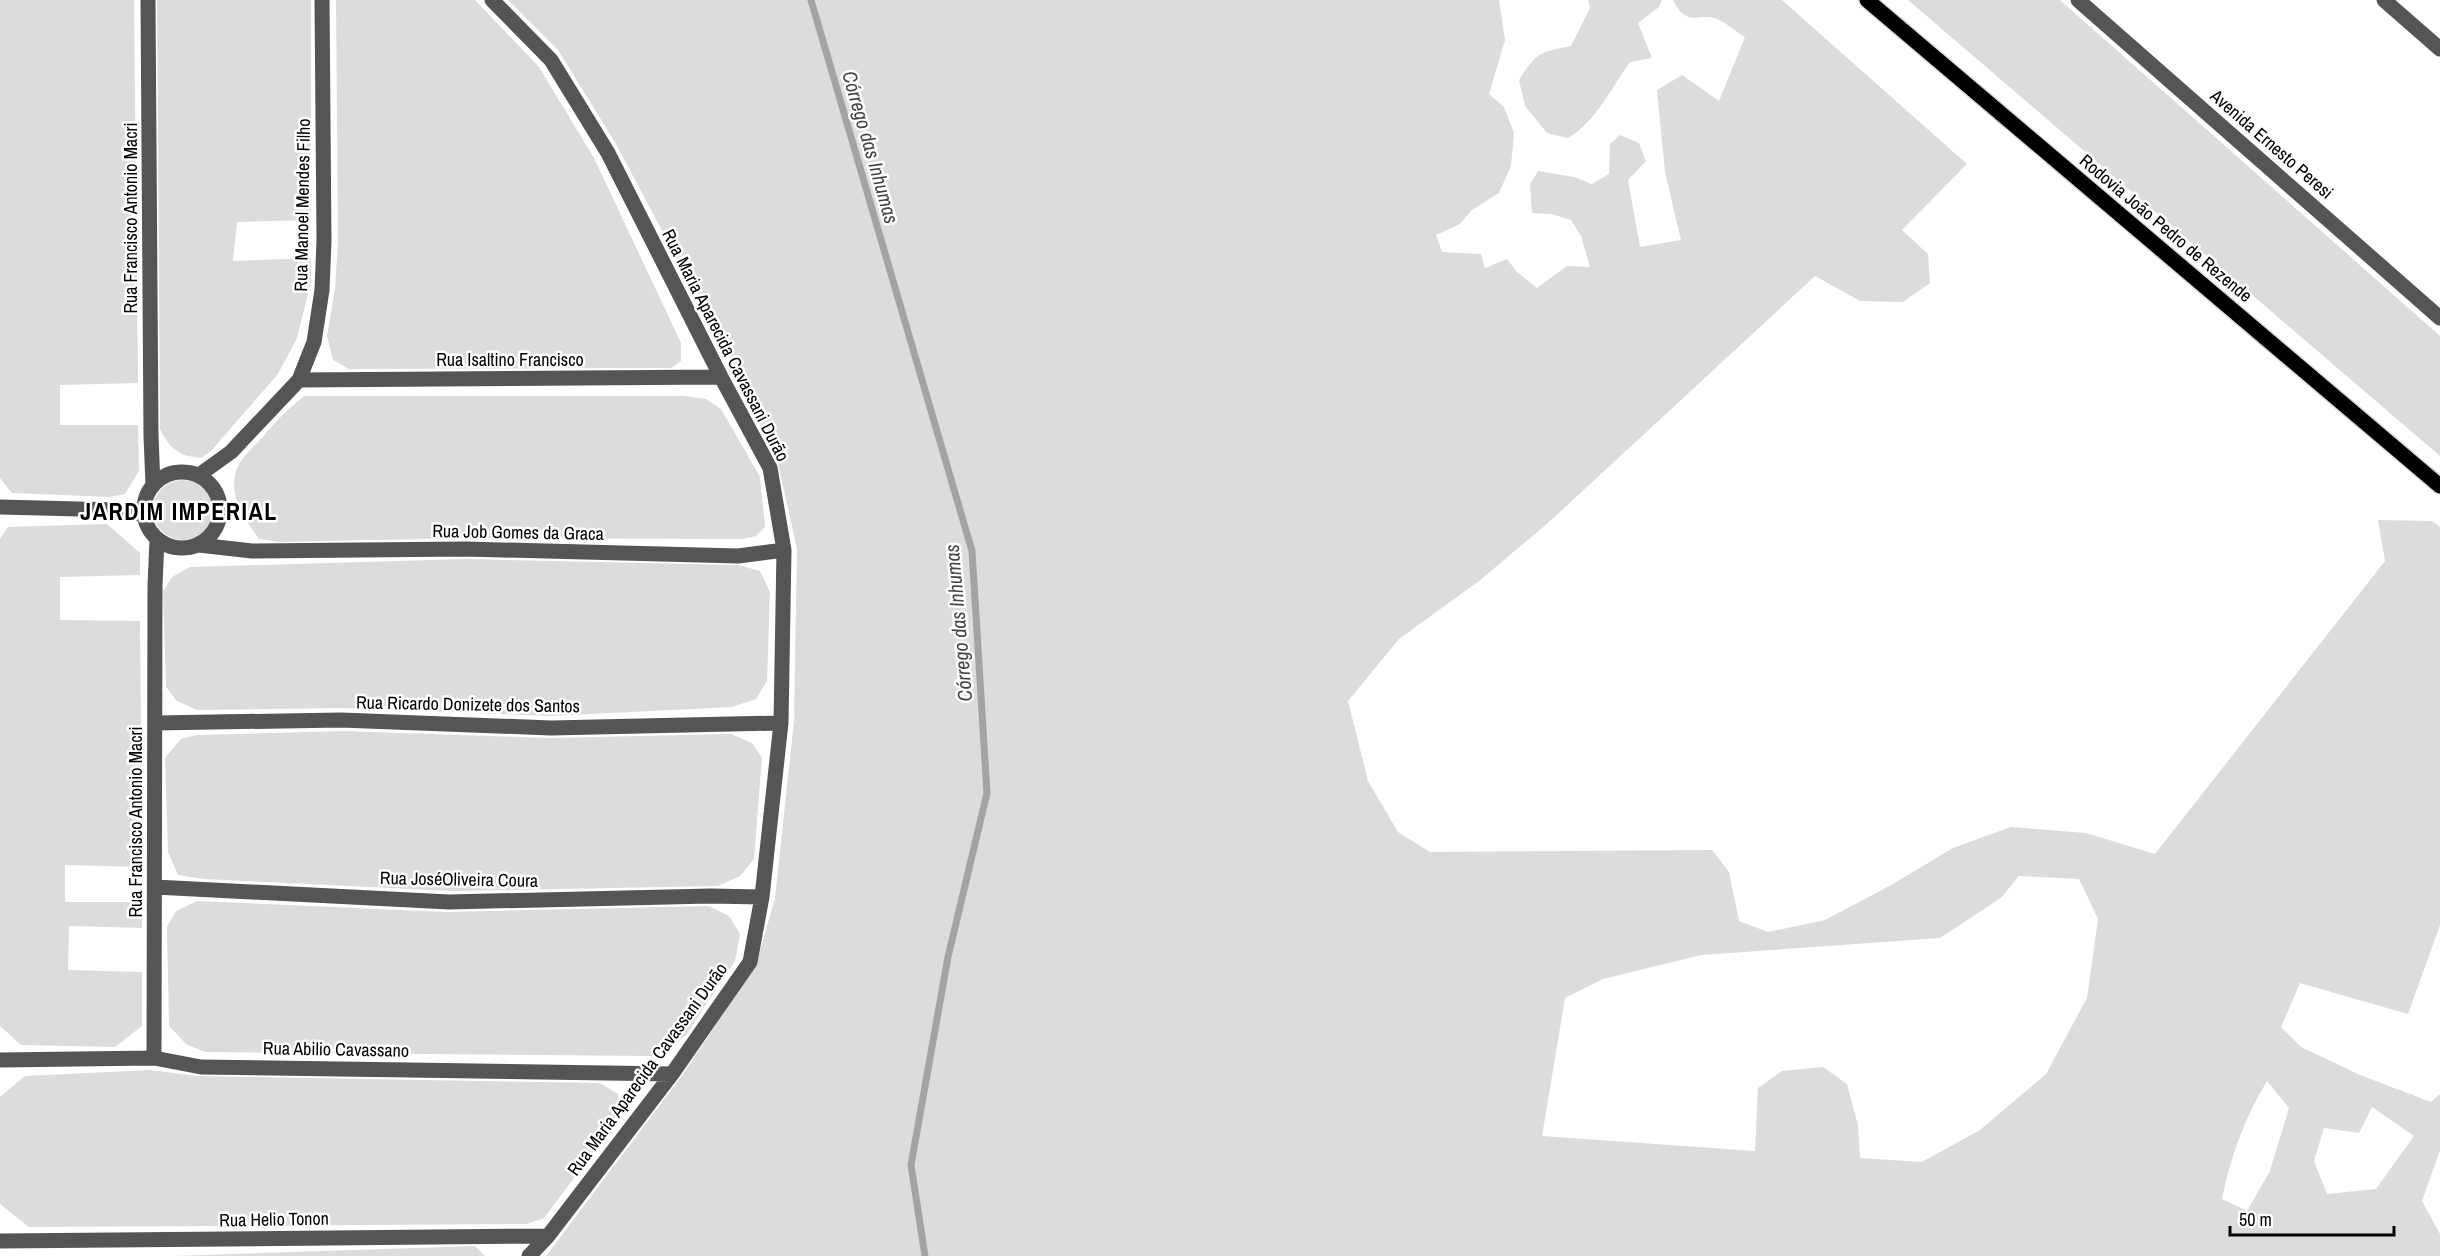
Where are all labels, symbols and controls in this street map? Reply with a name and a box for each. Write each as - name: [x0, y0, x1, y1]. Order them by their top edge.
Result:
- water label: Córrego das Inhumas: [836, 67, 906, 227]
- street label: Avenida Ernesto Peresi: [2204, 83, 2339, 204]
- street label: Rua Manoel Mendes Filho: [288, 118, 316, 292]
- street label: Rua Francisco Antonio Macri: [118, 122, 143, 314]
- street label: Rodovia João Pedro de Rezende: [2074, 148, 2258, 308]
- street label: Rua Maria Aparecida Cavassani Durão: [656, 225, 796, 465]
- street label: Rua Isaltino Francisco: [436, 347, 584, 372]
- district label: JARDIM IMPERIAL: [80, 495, 278, 527]
- street label: Rua Job Gomes da Graca: [432, 518, 604, 546]
- water label: Córrego das Inhumas: [938, 543, 978, 703]
- street label: Rua Ricardo Donizete dos Santos: [356, 690, 580, 718]
- street label: Rua Francisco Antonio Macri: [123, 726, 148, 918]
- street label: Rua JoséOliveira Coura: [380, 865, 538, 893]
- street label: Rua Maria Aparecida Cavassani Durão: [561, 957, 733, 1181]
- street label: Rua Abilio Cavassano: [263, 1035, 409, 1063]
- scale bar: [2230, 1199, 2394, 1237]
- street label: Rua Helio Tonon: [219, 1206, 329, 1232]
- text: 50 m: [2239, 1207, 2272, 1232]

